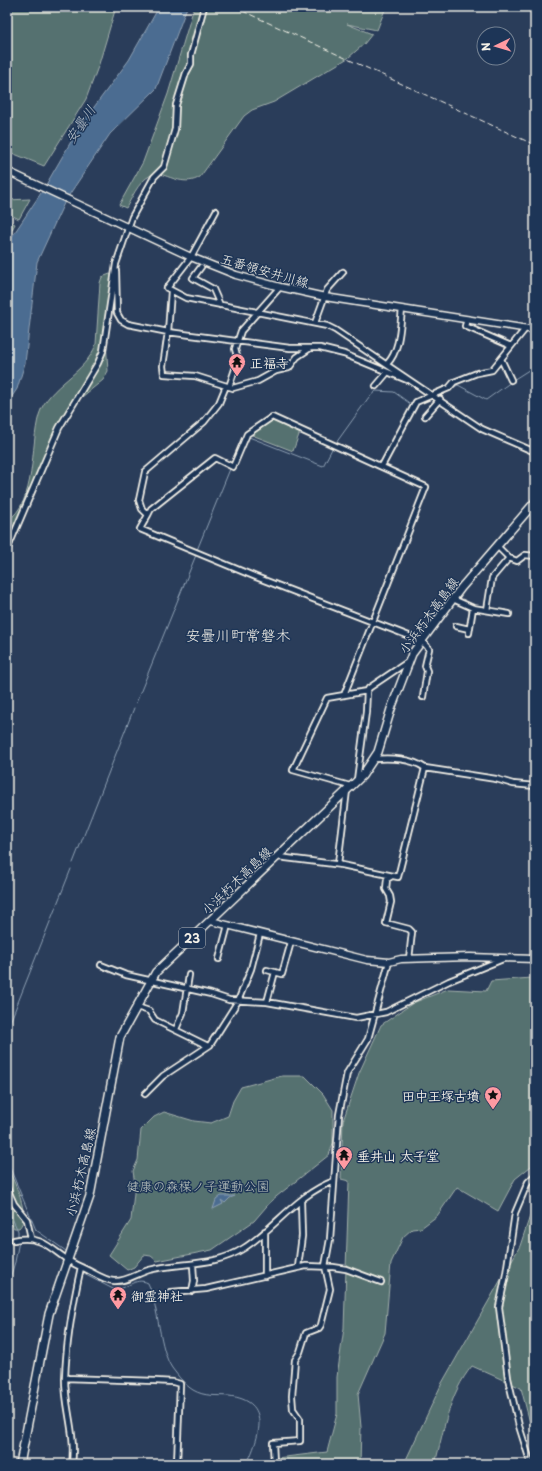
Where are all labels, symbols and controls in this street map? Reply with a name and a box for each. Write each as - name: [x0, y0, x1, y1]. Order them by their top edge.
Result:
- north arrow: [476, 26, 516, 66]
- text: N: [477, 42, 494, 52]
- water label: 安曇川: [60, 101, 100, 147]
- street label: 五番領安井川線: [219, 248, 312, 292]
- temple icon: 正福寺: [227, 352, 247, 377]
- place label: 正福寺: [250, 353, 289, 372]
- street label: 小浜朽木高島線: [394, 572, 463, 657]
- district label: 安曇川町常磐木: [185, 623, 291, 646]
- street label: 小浜朽木高島線: [197, 841, 276, 918]
- road number: 23: [179, 928, 205, 948]
- place icon: 田中王塚古墳: [483, 1085, 503, 1110]
- place label: 田中王塚古墳: [402, 1086, 480, 1105]
- street label: 小浜朽木高島線: [61, 1125, 100, 1218]
- temple icon: 垂井山 太子堂: [334, 1145, 354, 1170]
- place label: 垂井山 太子堂: [357, 1146, 439, 1165]
- park label: 健康の森楳ノ子運動公園: [126, 1176, 270, 1195]
- temple icon: 御霊神社: [108, 1285, 128, 1310]
- place label: 御霊神社: [131, 1286, 183, 1305]

